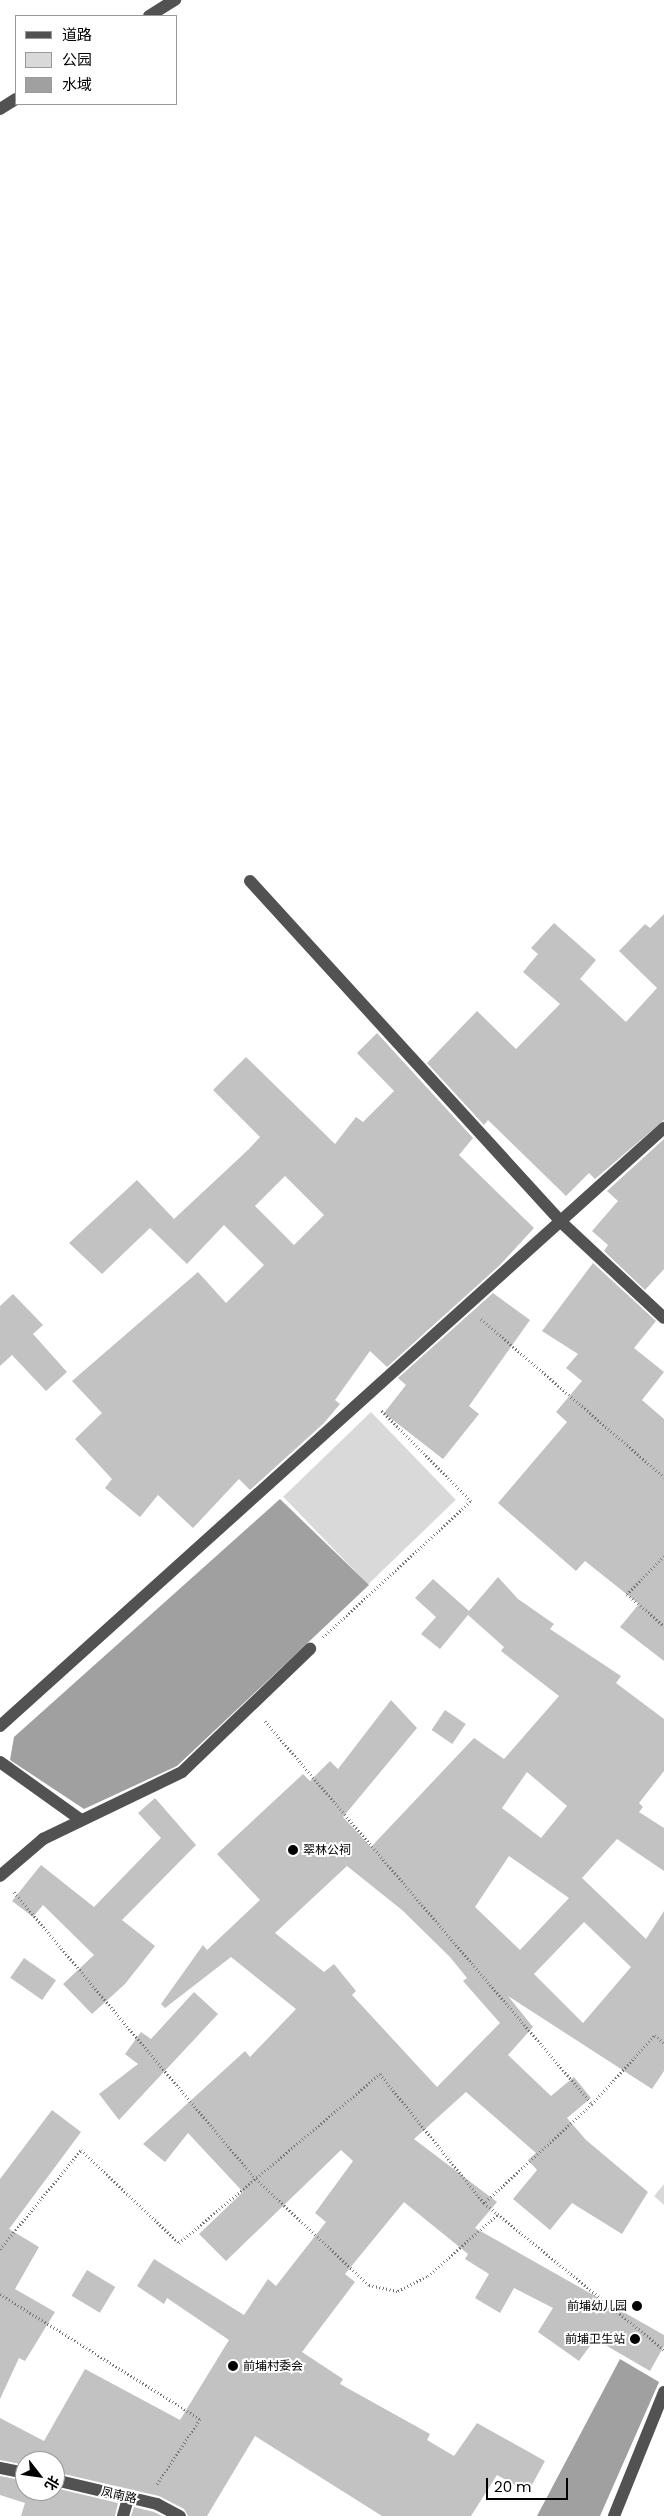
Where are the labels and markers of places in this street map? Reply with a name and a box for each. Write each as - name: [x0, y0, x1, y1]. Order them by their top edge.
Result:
- place label: 翠林公祠: [303, 1843, 351, 1857]
- marker: 翠林公祠: [287, 1844, 299, 1856]
- place label: 前埔幼儿园: [567, 2299, 627, 2313]
- marker: 前埔幼儿园: [631, 2300, 643, 2312]
- place label: 前埔卫生站: [565, 2332, 625, 2346]
- marker: 前埔卫生站: [629, 2333, 641, 2345]
- place label: 前埔村委会: [243, 2359, 303, 2373]
- marker: 前埔村委会: [227, 2360, 239, 2372]

